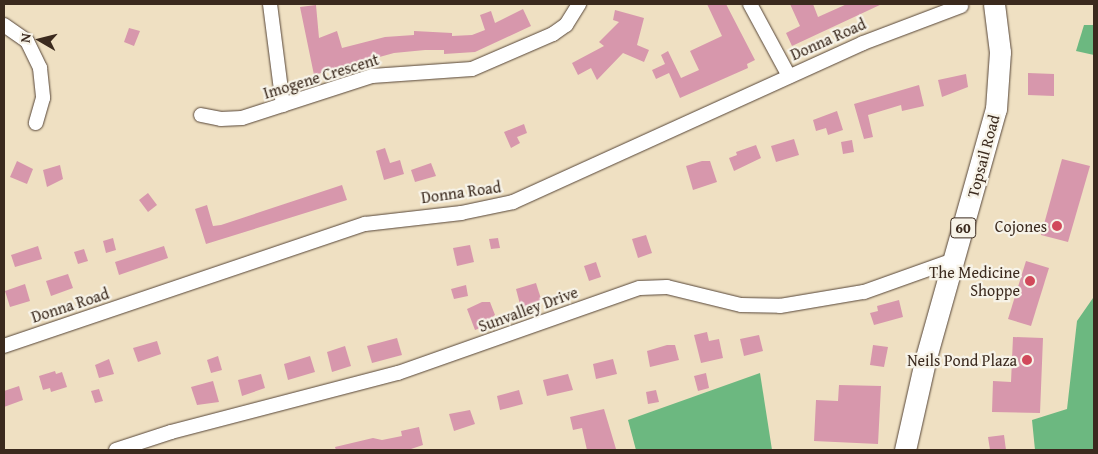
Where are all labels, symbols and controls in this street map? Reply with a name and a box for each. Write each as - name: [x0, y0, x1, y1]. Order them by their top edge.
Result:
- street label: Donna Road: [787, 14, 869, 64]
- north arrow: [15, 15, 65, 65]
- text: N: [15, 32, 36, 44]
- street label: Imogene Crescent: [261, 49, 381, 103]
- street label: Topsail Road: [963, 112, 1003, 200]
- street label: Donna Road: [420, 177, 502, 207]
- road number: 60: [949, 216, 977, 240]
- place label: Cojones: [995, 216, 1047, 236]
- marker: Cojones: [1051, 220, 1063, 232]
- place label: The Medicine Shoppe: [929, 262, 1020, 300]
- marker: The Medicine Shoppe: [1024, 275, 1036, 287]
- street label: Sunvalley Drive: [476, 282, 580, 336]
- street label: Donna Road: [29, 283, 111, 327]
- place label: Neils Pond Plaza: [907, 350, 1017, 370]
- marker: Neils Pond Plaza: [1021, 354, 1033, 366]

